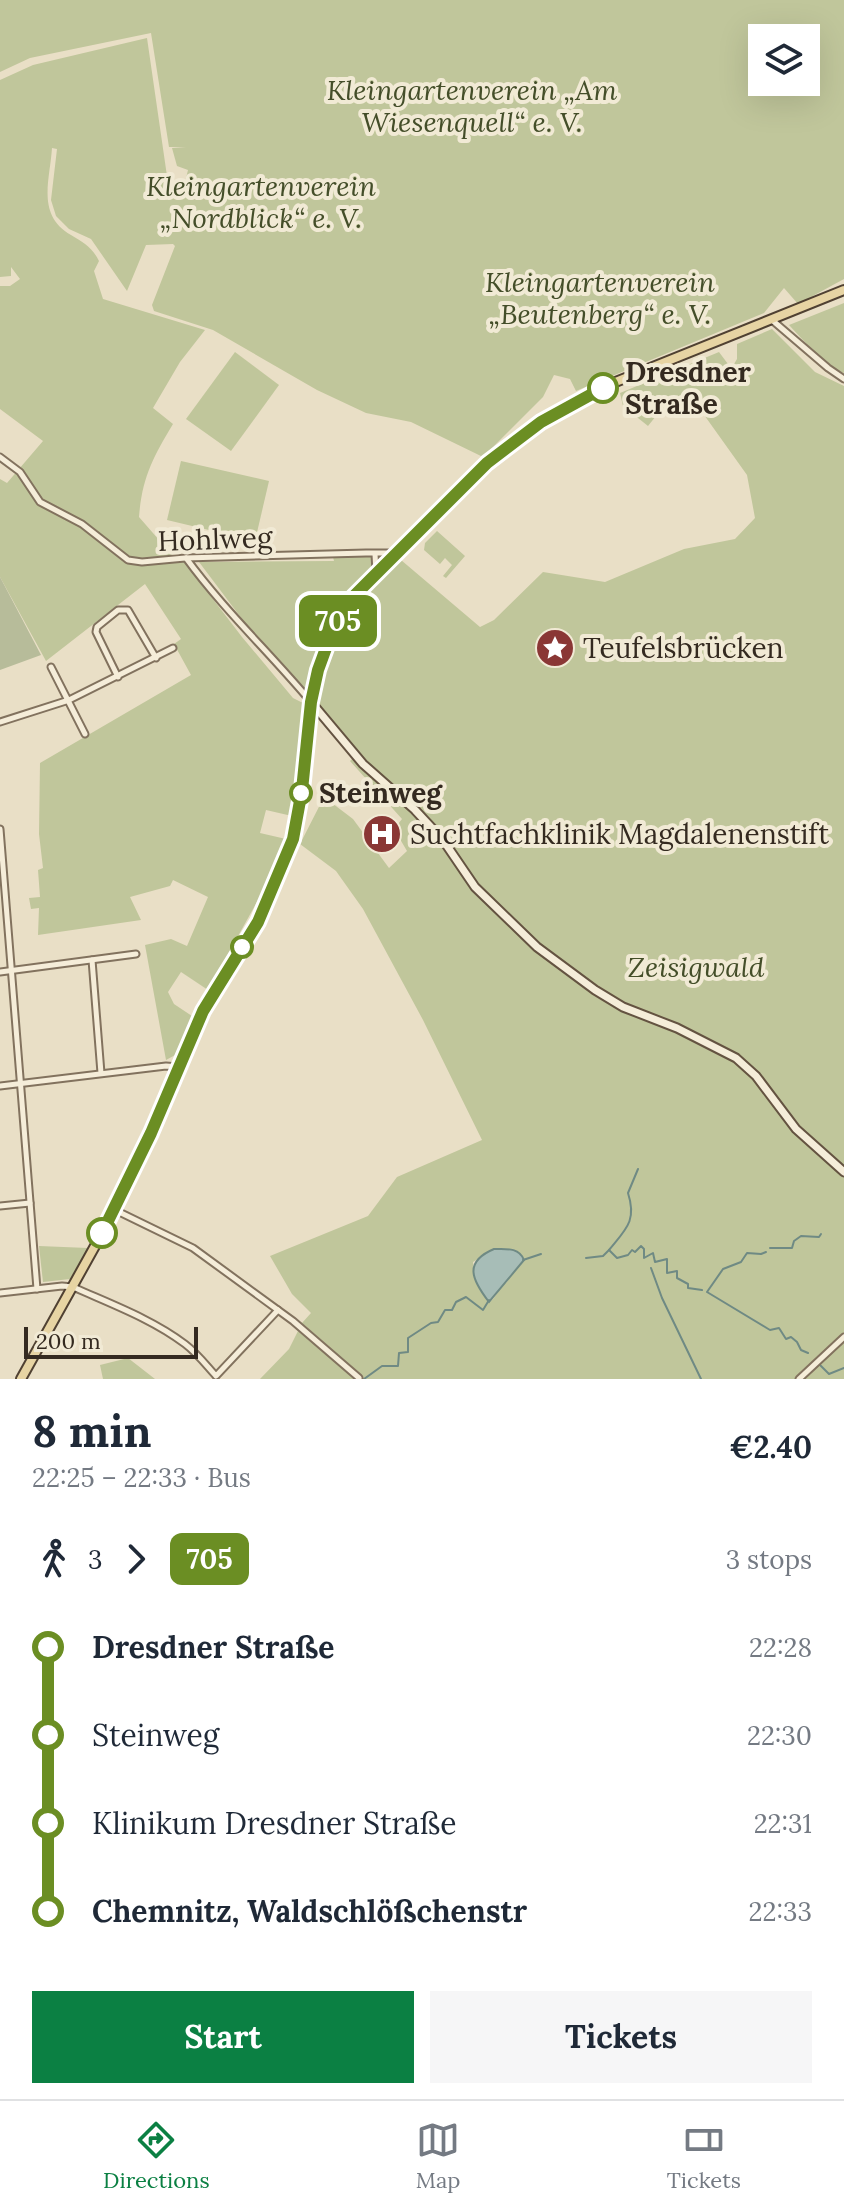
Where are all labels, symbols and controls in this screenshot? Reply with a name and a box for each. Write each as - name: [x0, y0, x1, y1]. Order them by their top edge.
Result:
- map controls: [748, 24, 820, 96]
- button: layers: [748, 24, 820, 96]
- park label: Kleingartenverein „Am Wiesenquell“ e. V.: [327, 72, 618, 140]
- park label: Kleingartenverein „Nordblick“ e. V.: [146, 168, 376, 236]
- park label: Kleingartenverein „Beutenberg“ e. V.: [485, 264, 715, 332]
- place label: Dresdner Straße: [625, 354, 752, 422]
- marker: Dresdner Straße: [588, 373, 618, 403]
- street label: Hohlweg: [157, 519, 273, 559]
- line badge: 705: [292, 595, 384, 647]
- text: 705: [315, 603, 361, 639]
- place icon: Teufelsbrücken: [534, 627, 576, 669]
- place label: Teufelsbrücken: [583, 630, 784, 666]
- place label: Steinweg: [319, 775, 443, 811]
- marker: Steinweg: [290, 782, 312, 804]
- hospital icon: Suchtfachklinik Magdalenenstift: [361, 813, 403, 855]
- place label: Suchtfachklinik Magdalenenstift: [410, 816, 829, 852]
- unlabelled marker: [231, 936, 253, 958]
- park label: Zeisigwald: [628, 949, 765, 985]
- unlabelled marker: [87, 1218, 117, 1248]
- scale bar: [24, 1323, 198, 1359]
- text: 200 m: [36, 1327, 101, 1355]
- text: 8 min: [32, 1403, 152, 1459]
- text: €2.40: [729, 1428, 812, 1466]
- text: 22:25 – 22:33 · Bus: [32, 1461, 251, 1494]
- icon: walk: [32, 1537, 76, 1581]
- icon: forward: [114, 1537, 158, 1581]
- text: 705: [186, 1541, 233, 1577]
- text: 3: [88, 1543, 102, 1576]
- text: 3 stops: [726, 1543, 812, 1576]
- text: Dresdner Straße: [92, 1628, 334, 1666]
- text: 22:28: [749, 1631, 812, 1664]
- text: Steinweg: [92, 1716, 219, 1754]
- text: 22:30: [747, 1719, 812, 1752]
- text: Klinikum Dresdner Straße: [92, 1804, 456, 1842]
- text: 22:31: [754, 1807, 812, 1840]
- text: Chemnitz, Waldschlößchenstr: [92, 1892, 527, 1930]
- text: 22:33: [749, 1895, 812, 1928]
- button: Start: [32, 1991, 414, 2083]
- button: Tickets: [430, 1991, 812, 2083]
- tab: Directions: [103, 2118, 210, 2194]
- tab: Map: [416, 2118, 461, 2194]
- tab: Tickets: [667, 2118, 741, 2194]

